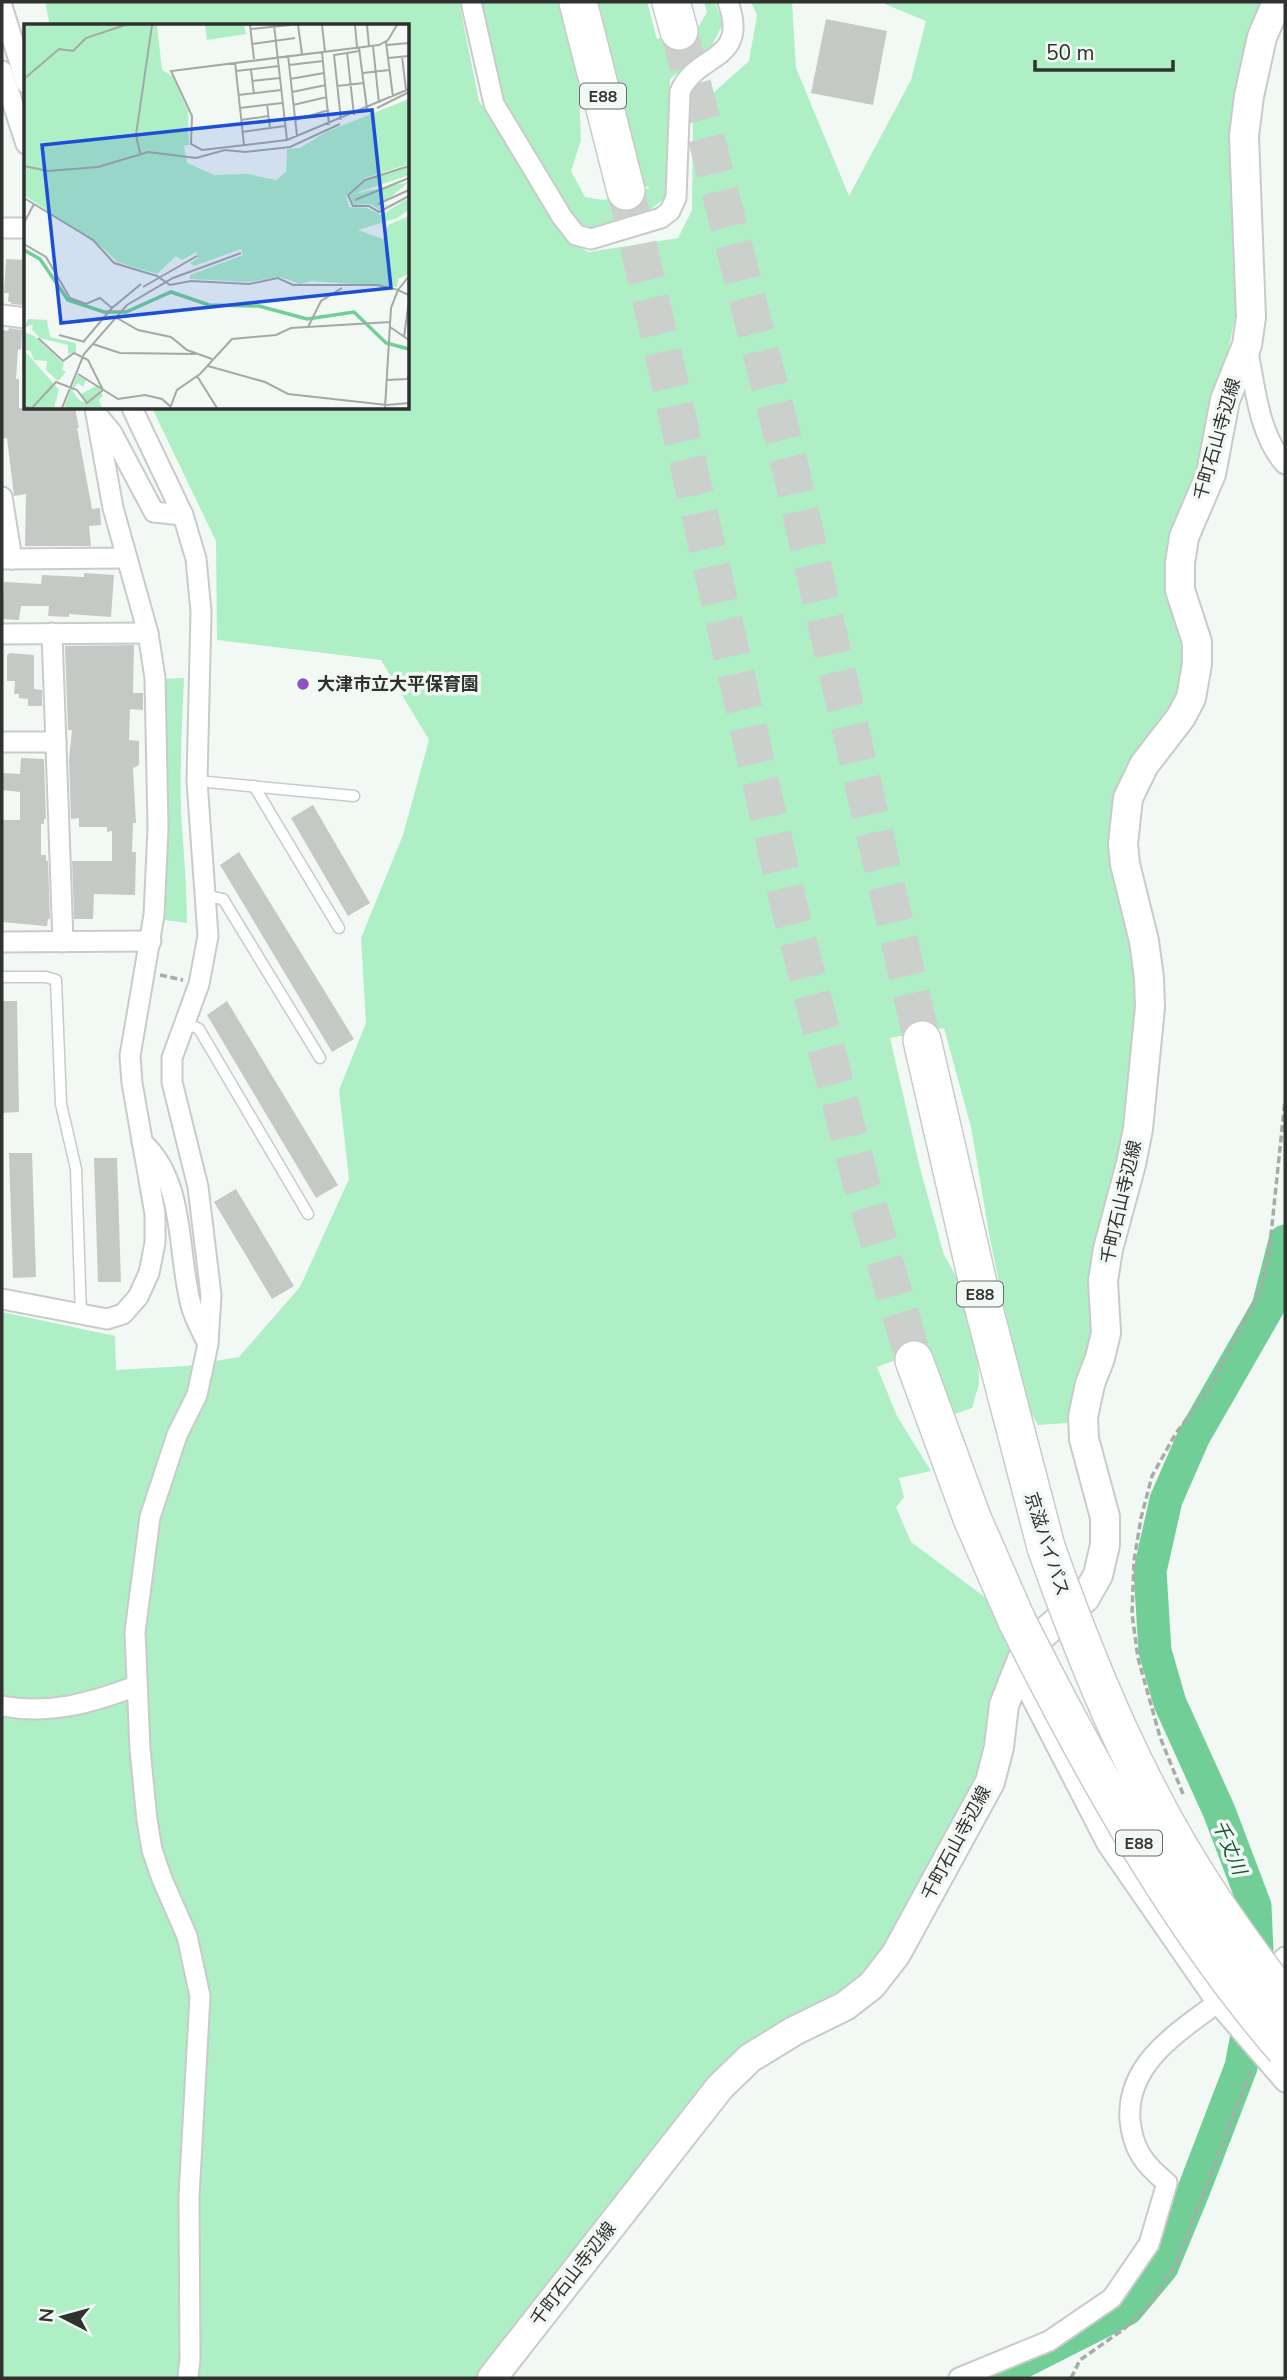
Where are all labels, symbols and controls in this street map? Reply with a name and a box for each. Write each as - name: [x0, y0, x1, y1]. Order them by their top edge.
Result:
- inset map: [24, 24, 410, 410]
- scale bar: [1035, 28, 1173, 72]
- text: 50 m: [1046, 39, 1095, 67]
- road number: E88: [580, 83, 626, 108]
- street label: 千町石山寺辺線: [1188, 375, 1246, 503]
- place label: 大津市立大平保育園: [317, 672, 479, 696]
- marker: 大津市立大平保育園: [295, 676, 311, 692]
- street label: 千町石山寺辺線: [1095, 1138, 1147, 1266]
- road number: E88: [957, 1282, 1003, 1306]
- street label: 京滋バイパス: [1019, 1489, 1075, 1599]
- street label: 千町石山寺辺線: [916, 1782, 996, 1904]
- water label: 千丈川: [1206, 1816, 1253, 1881]
- road number: E88: [1116, 1830, 1162, 1856]
- street label: 千町石山寺辺線: [525, 2217, 621, 2331]
- north arrow: [28, 2282, 98, 2352]
- text: N: [33, 2307, 61, 2324]

